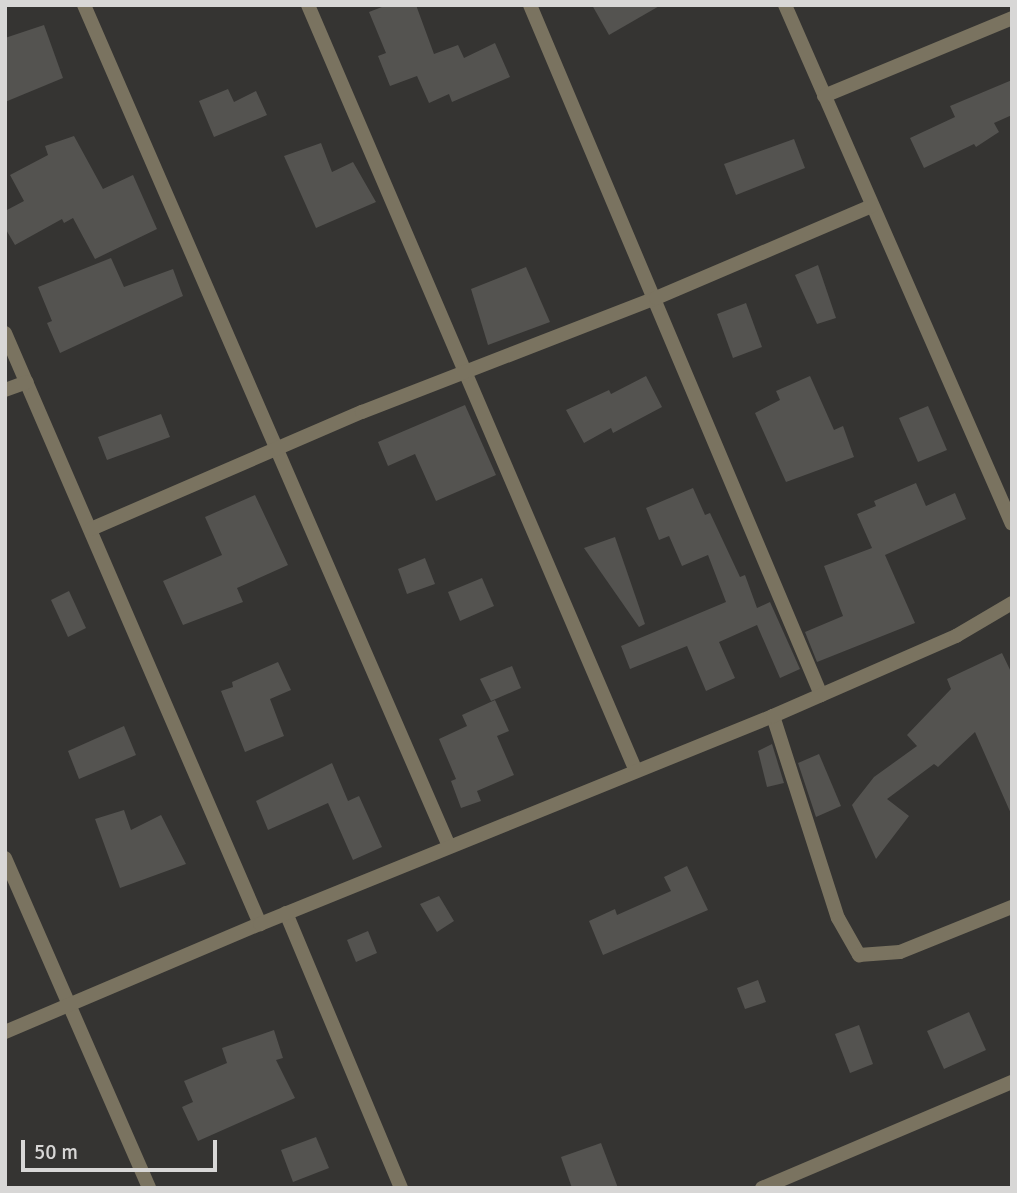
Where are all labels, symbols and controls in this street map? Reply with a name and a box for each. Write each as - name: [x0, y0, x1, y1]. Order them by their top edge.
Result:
- scale bar: [24, 1126, 220, 1170]
- text: 50 m: [34, 1139, 78, 1165]

